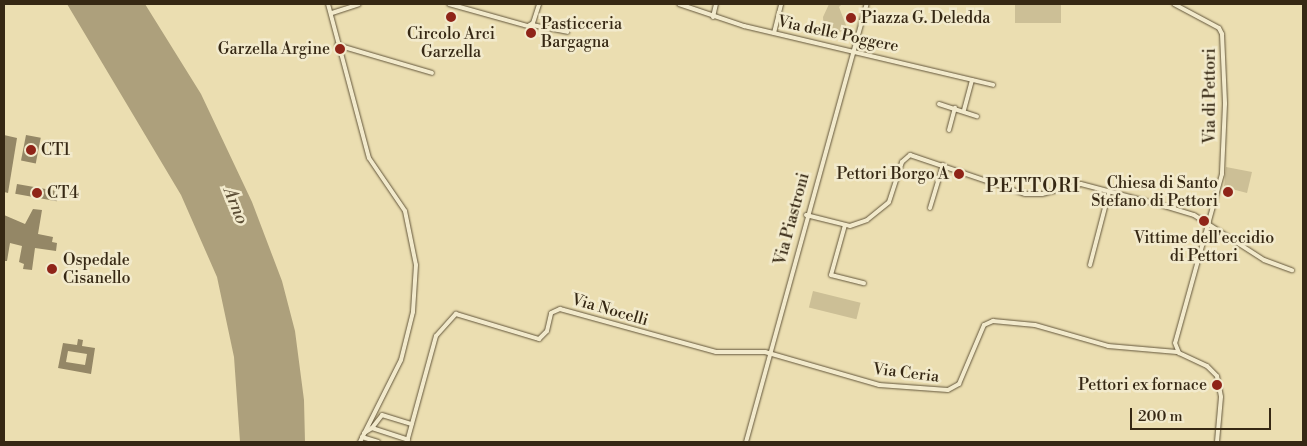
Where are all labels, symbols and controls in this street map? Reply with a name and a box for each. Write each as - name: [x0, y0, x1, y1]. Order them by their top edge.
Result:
- place label: Piazza G. Deledda: [861, 8, 990, 28]
- marker: Circolo Arci Garzella: [445, 11, 457, 23]
- street label: Via delle Poggere: [776, 12, 900, 56]
- marker: Piazza G. Deledda: [845, 12, 857, 24]
- place label: Pasticceria Bargagna: [541, 14, 622, 52]
- place label: Circolo Arci Garzella: [407, 24, 495, 62]
- marker: Pasticceria Bargagna: [525, 27, 537, 39]
- place label: Garzella Argine: [218, 39, 330, 59]
- marker: Garzella Argine: [334, 43, 346, 55]
- street label: Via di Pettori: [1200, 48, 1220, 144]
- place label: CT1: [41, 140, 70, 160]
- marker: CT1: [25, 144, 37, 156]
- place label: Pettori Borgo A: [836, 164, 949, 184]
- marker: Pettori Borgo A: [953, 168, 965, 180]
- street label: Via Piastroni: [770, 171, 814, 267]
- place label: Chiesa di Santo Stefano di Pettori: [1091, 173, 1218, 211]
- district label: PETTORI: [985, 176, 1081, 198]
- place label: CT4: [47, 183, 79, 203]
- water label: Arno: [218, 184, 252, 228]
- marker: Chiesa di Santo Stefano di Pettori: [1222, 186, 1234, 198]
- marker: CT4: [31, 187, 43, 199]
- marker: Vittime dell'eccidio di Pettori: [1198, 215, 1210, 227]
- place label: Vittime dell'eccidio di Pettori: [1134, 228, 1274, 266]
- place label: Ospedale Cisanello: [63, 250, 130, 288]
- marker: Ospedale Cisanello: [45, 262, 59, 276]
- street label: Via Nocelli: [569, 290, 651, 330]
- street label: Via Ceria: [872, 359, 940, 387]
- place label: Pettori ex fornace: [1078, 375, 1207, 395]
- marker: Pettori ex fornace: [1211, 379, 1223, 391]
- scale bar: [1132, 398, 1273, 430]
- text: 200 m: [1138, 407, 1183, 426]

